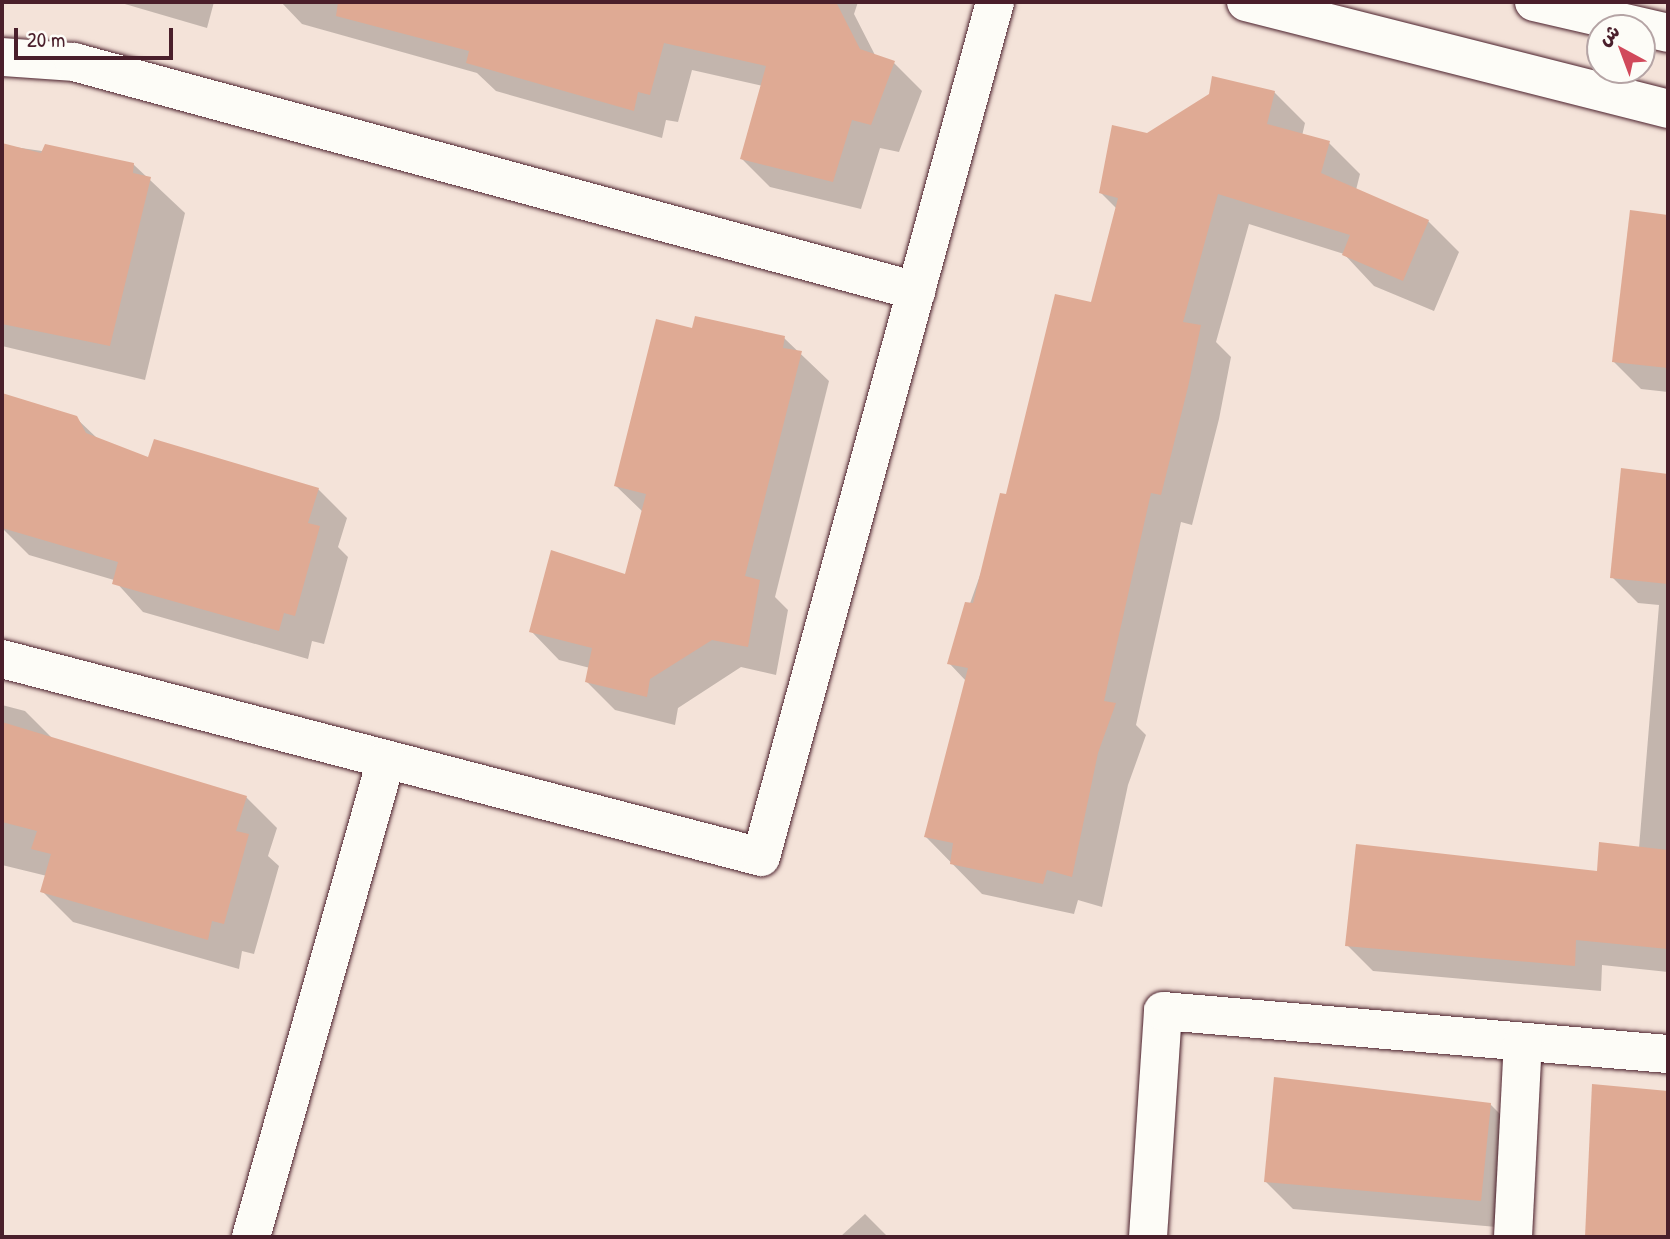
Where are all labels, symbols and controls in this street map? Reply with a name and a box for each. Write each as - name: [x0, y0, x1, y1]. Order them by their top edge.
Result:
- scale bar: [18, 14, 177, 58]
- north arrow: [1586, 14, 1656, 84]
- text: ش: [1592, 18, 1625, 51]
- text: 20 m: [27, 25, 65, 54]

